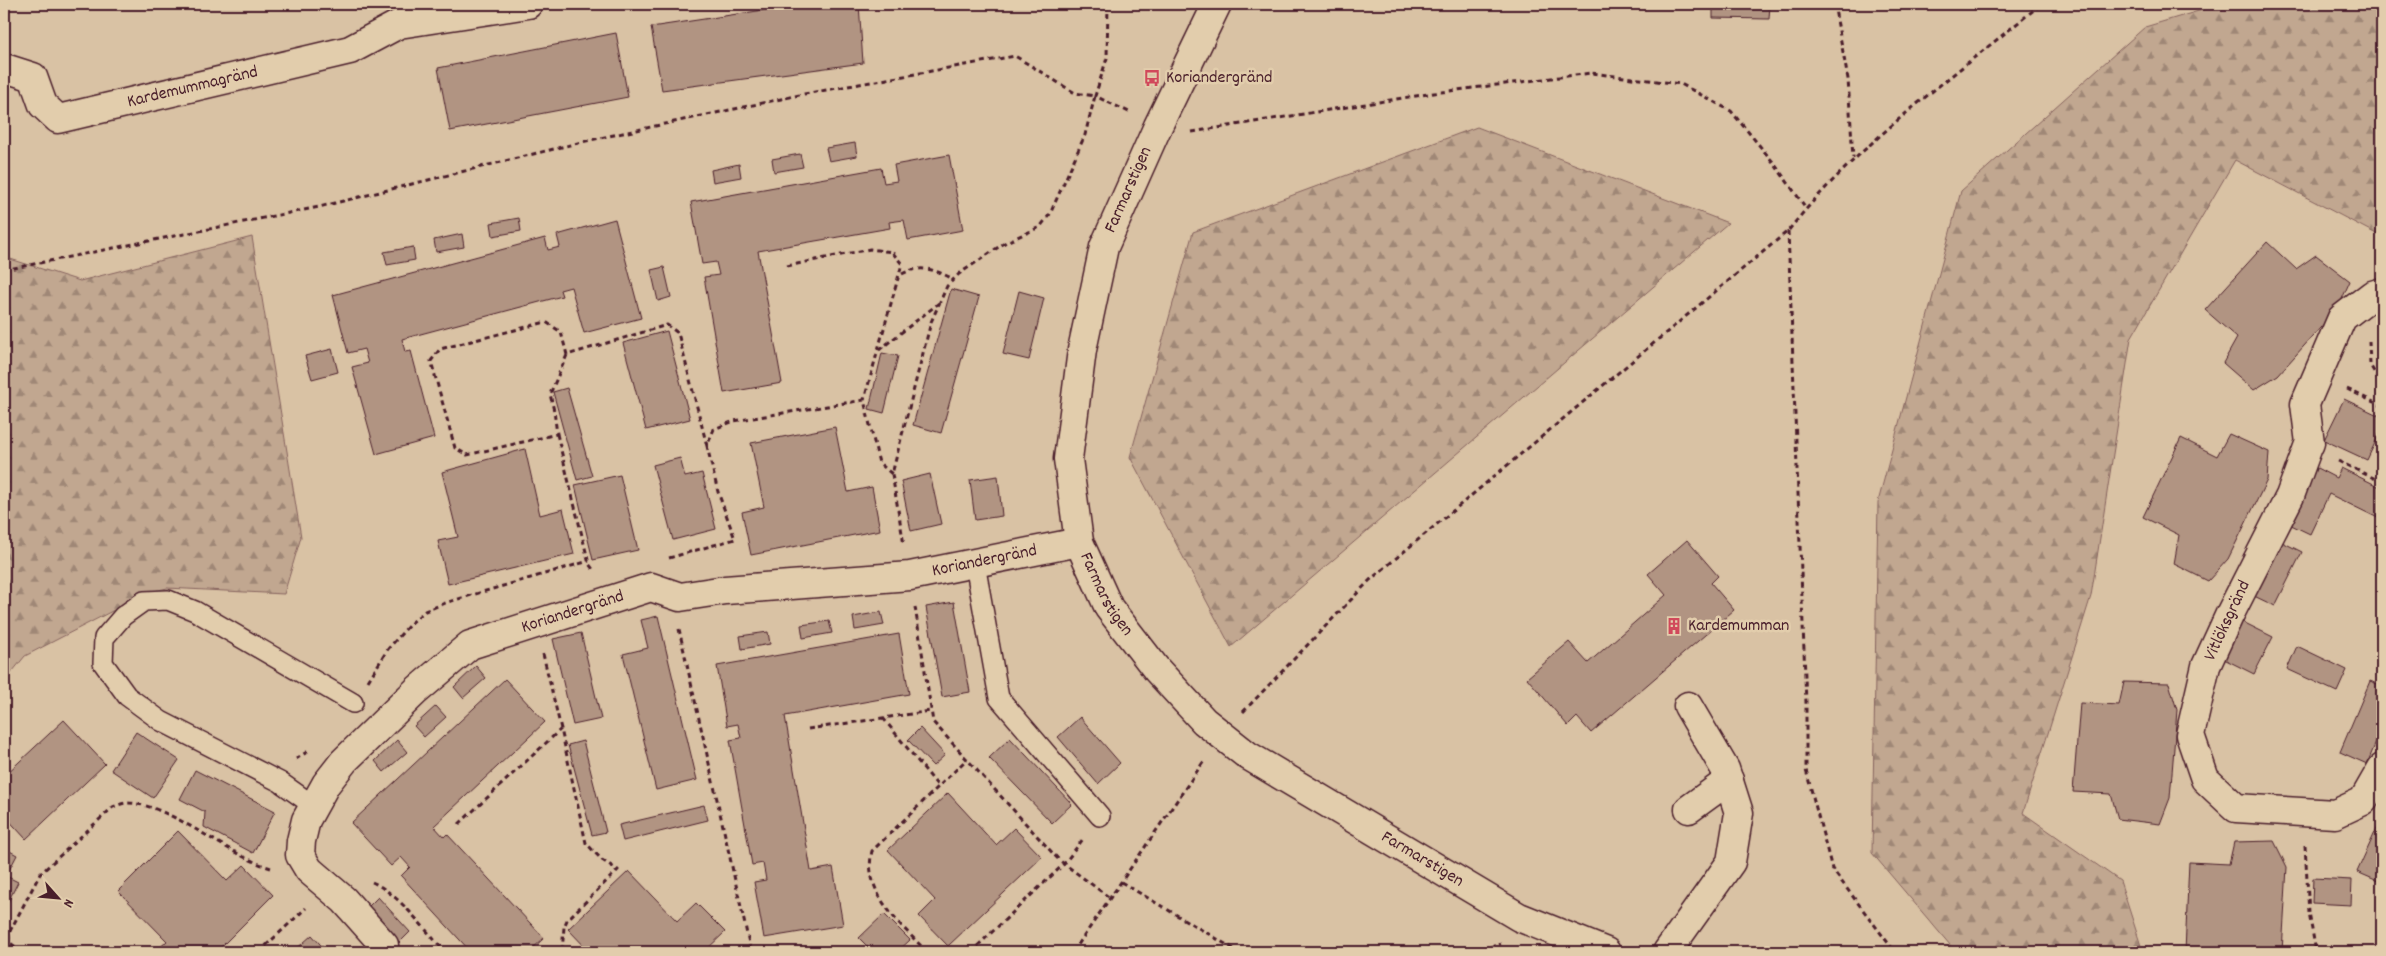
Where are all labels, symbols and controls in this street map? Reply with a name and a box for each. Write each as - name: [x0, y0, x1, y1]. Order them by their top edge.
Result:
- street label: Kardemummagränd: [125, 60, 261, 115]
- place label: Koriandergränd: [1166, 66, 1272, 91]
- bus stop icon: Koriandergränd: [1142, 68, 1162, 88]
- street label: Farmarstigen: [1099, 143, 1159, 237]
- street label: Koriandergränd: [930, 538, 1039, 584]
- street label: Farmarstigen: [1073, 549, 1139, 642]
- street label: Vitlöksgränd: [2198, 577, 2258, 665]
- street label: Koriandergränd: [518, 584, 627, 640]
- place label: Kardemumman: [1688, 614, 1789, 639]
- building icon: Kardemumman: [1664, 616, 1684, 636]
- street label: Farmarstigen: [1376, 825, 1468, 894]
- north arrow: [32, 874, 82, 924]
- text: N: [57, 895, 78, 911]

